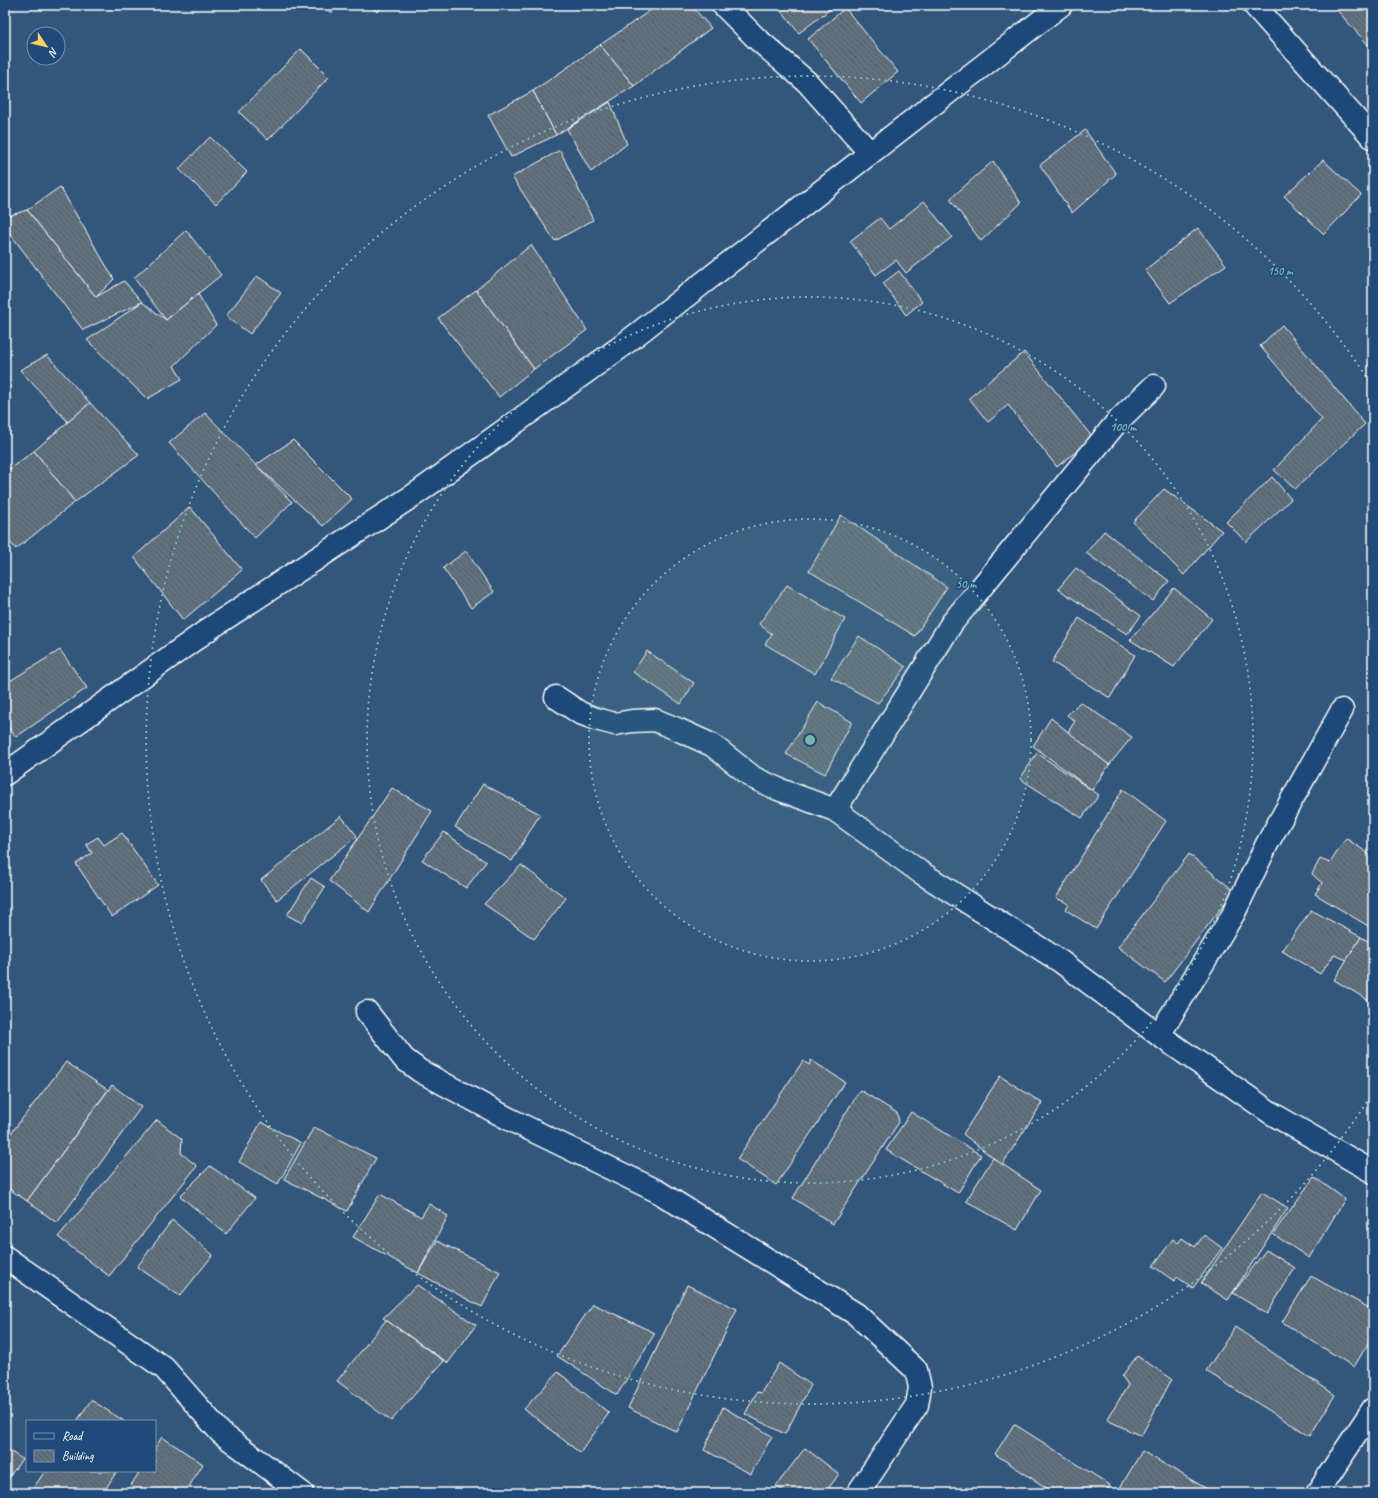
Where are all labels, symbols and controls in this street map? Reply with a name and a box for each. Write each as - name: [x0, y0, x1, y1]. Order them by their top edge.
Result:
- north arrow: [26, 26, 66, 66]
- text: N: [45, 45, 62, 60]
- text: 150 m: [1267, 263, 1294, 279]
- text: 100 m: [1110, 419, 1137, 435]
- text: 50 m: [956, 576, 977, 592]
- centre of rings: [803, 733, 817, 747]
- legend: [26, 1420, 156, 1472]
- text: Road: [62, 1428, 84, 1444]
- text: Building: [62, 1448, 94, 1464]

